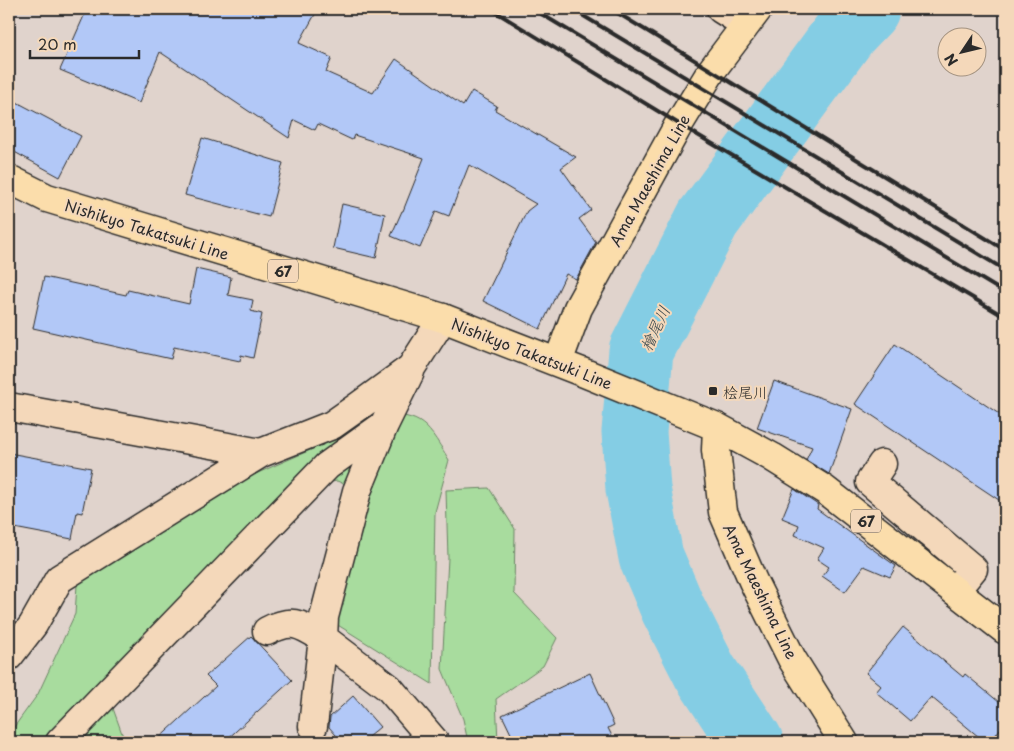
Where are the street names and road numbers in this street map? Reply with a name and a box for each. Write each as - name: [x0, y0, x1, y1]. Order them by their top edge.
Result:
- street label: Ama Maeshima Line: [603, 110, 695, 250]
- street label: Nishikyo Takatsuki Line: [62, 193, 232, 265]
- road number: 67: [268, 260, 298, 282]
- street label: Nishikyo Takatsuki Line: [448, 312, 616, 394]
- road number: 67: [851, 510, 881, 532]
- street label: Ama Maeshima Line: [718, 519, 804, 663]

